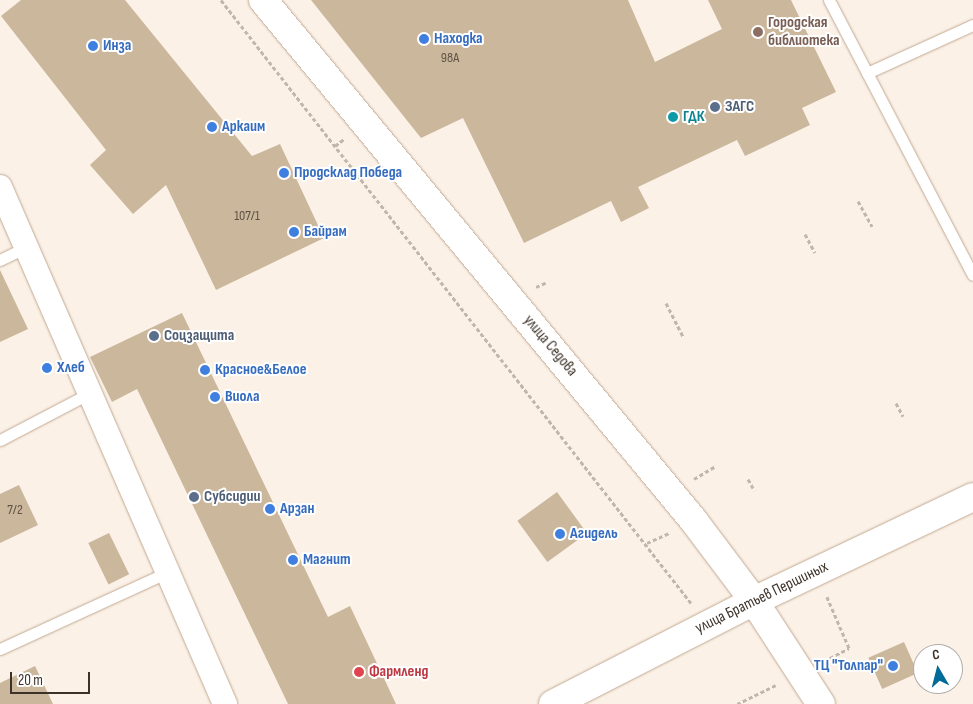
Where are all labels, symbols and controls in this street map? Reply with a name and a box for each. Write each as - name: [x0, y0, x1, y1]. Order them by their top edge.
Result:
- place label: Городская библиотека: [768, 13, 840, 51]
- marker: Городская библиотека: [752, 26, 764, 38]
- place label: Находка: [434, 29, 483, 49]
- marker: Находка: [418, 33, 430, 45]
- place label: Инза: [103, 36, 131, 56]
- marker: Инза: [87, 40, 99, 52]
- house number: 98А: [441, 50, 459, 66]
- place label: ЗАГС: [725, 97, 754, 117]
- marker: ЗАГС: [709, 101, 721, 113]
- place label: ГДК: [683, 107, 705, 127]
- marker: ГДК: [667, 111, 679, 123]
- place label: Аркаим: [222, 117, 265, 137]
- marker: Аркаим: [206, 121, 218, 133]
- place label: Продсклад Победа: [294, 163, 402, 183]
- marker: Продсклад Победа: [278, 167, 290, 179]
- house number: 107/1: [234, 208, 260, 224]
- place label: Байрам: [304, 222, 347, 242]
- marker: Байрам: [288, 226, 300, 238]
- street label: улица Седова: [519, 312, 581, 380]
- place label: Соцзащита: [164, 326, 234, 346]
- marker: Соцзащита: [148, 330, 160, 342]
- place label: Хлеб: [57, 358, 85, 378]
- place label: Красное&Белое: [215, 360, 307, 380]
- marker: Хлеб: [41, 362, 53, 374]
- marker: Красное&Белое: [199, 364, 211, 376]
- place label: Виола: [225, 387, 260, 407]
- marker: Виола: [209, 391, 221, 403]
- place label: Субсидии: [204, 487, 261, 507]
- marker: Субсидии: [188, 491, 200, 503]
- place label: Арзан: [280, 499, 314, 519]
- house number: 7/2: [7, 502, 23, 518]
- marker: Арзан: [264, 503, 276, 515]
- place label: Агидель: [570, 524, 618, 544]
- marker: Агидель: [554, 528, 566, 540]
- place label: Магнит: [303, 550, 351, 570]
- marker: Магнит: [287, 554, 299, 566]
- street label: улица Братьев Першиных: [692, 558, 832, 638]
- north arrow: [913, 644, 963, 694]
- text: С: [931, 646, 941, 664]
- place label: ТЦ "Толпар": [814, 656, 883, 676]
- marker: ТЦ "Толпар": [887, 660, 899, 672]
- scale bar: [12, 662, 92, 694]
- place label: Фармленд: [369, 662, 428, 682]
- marker: Фармленд: [353, 666, 365, 678]
- text: 20 m: [18, 671, 43, 690]

